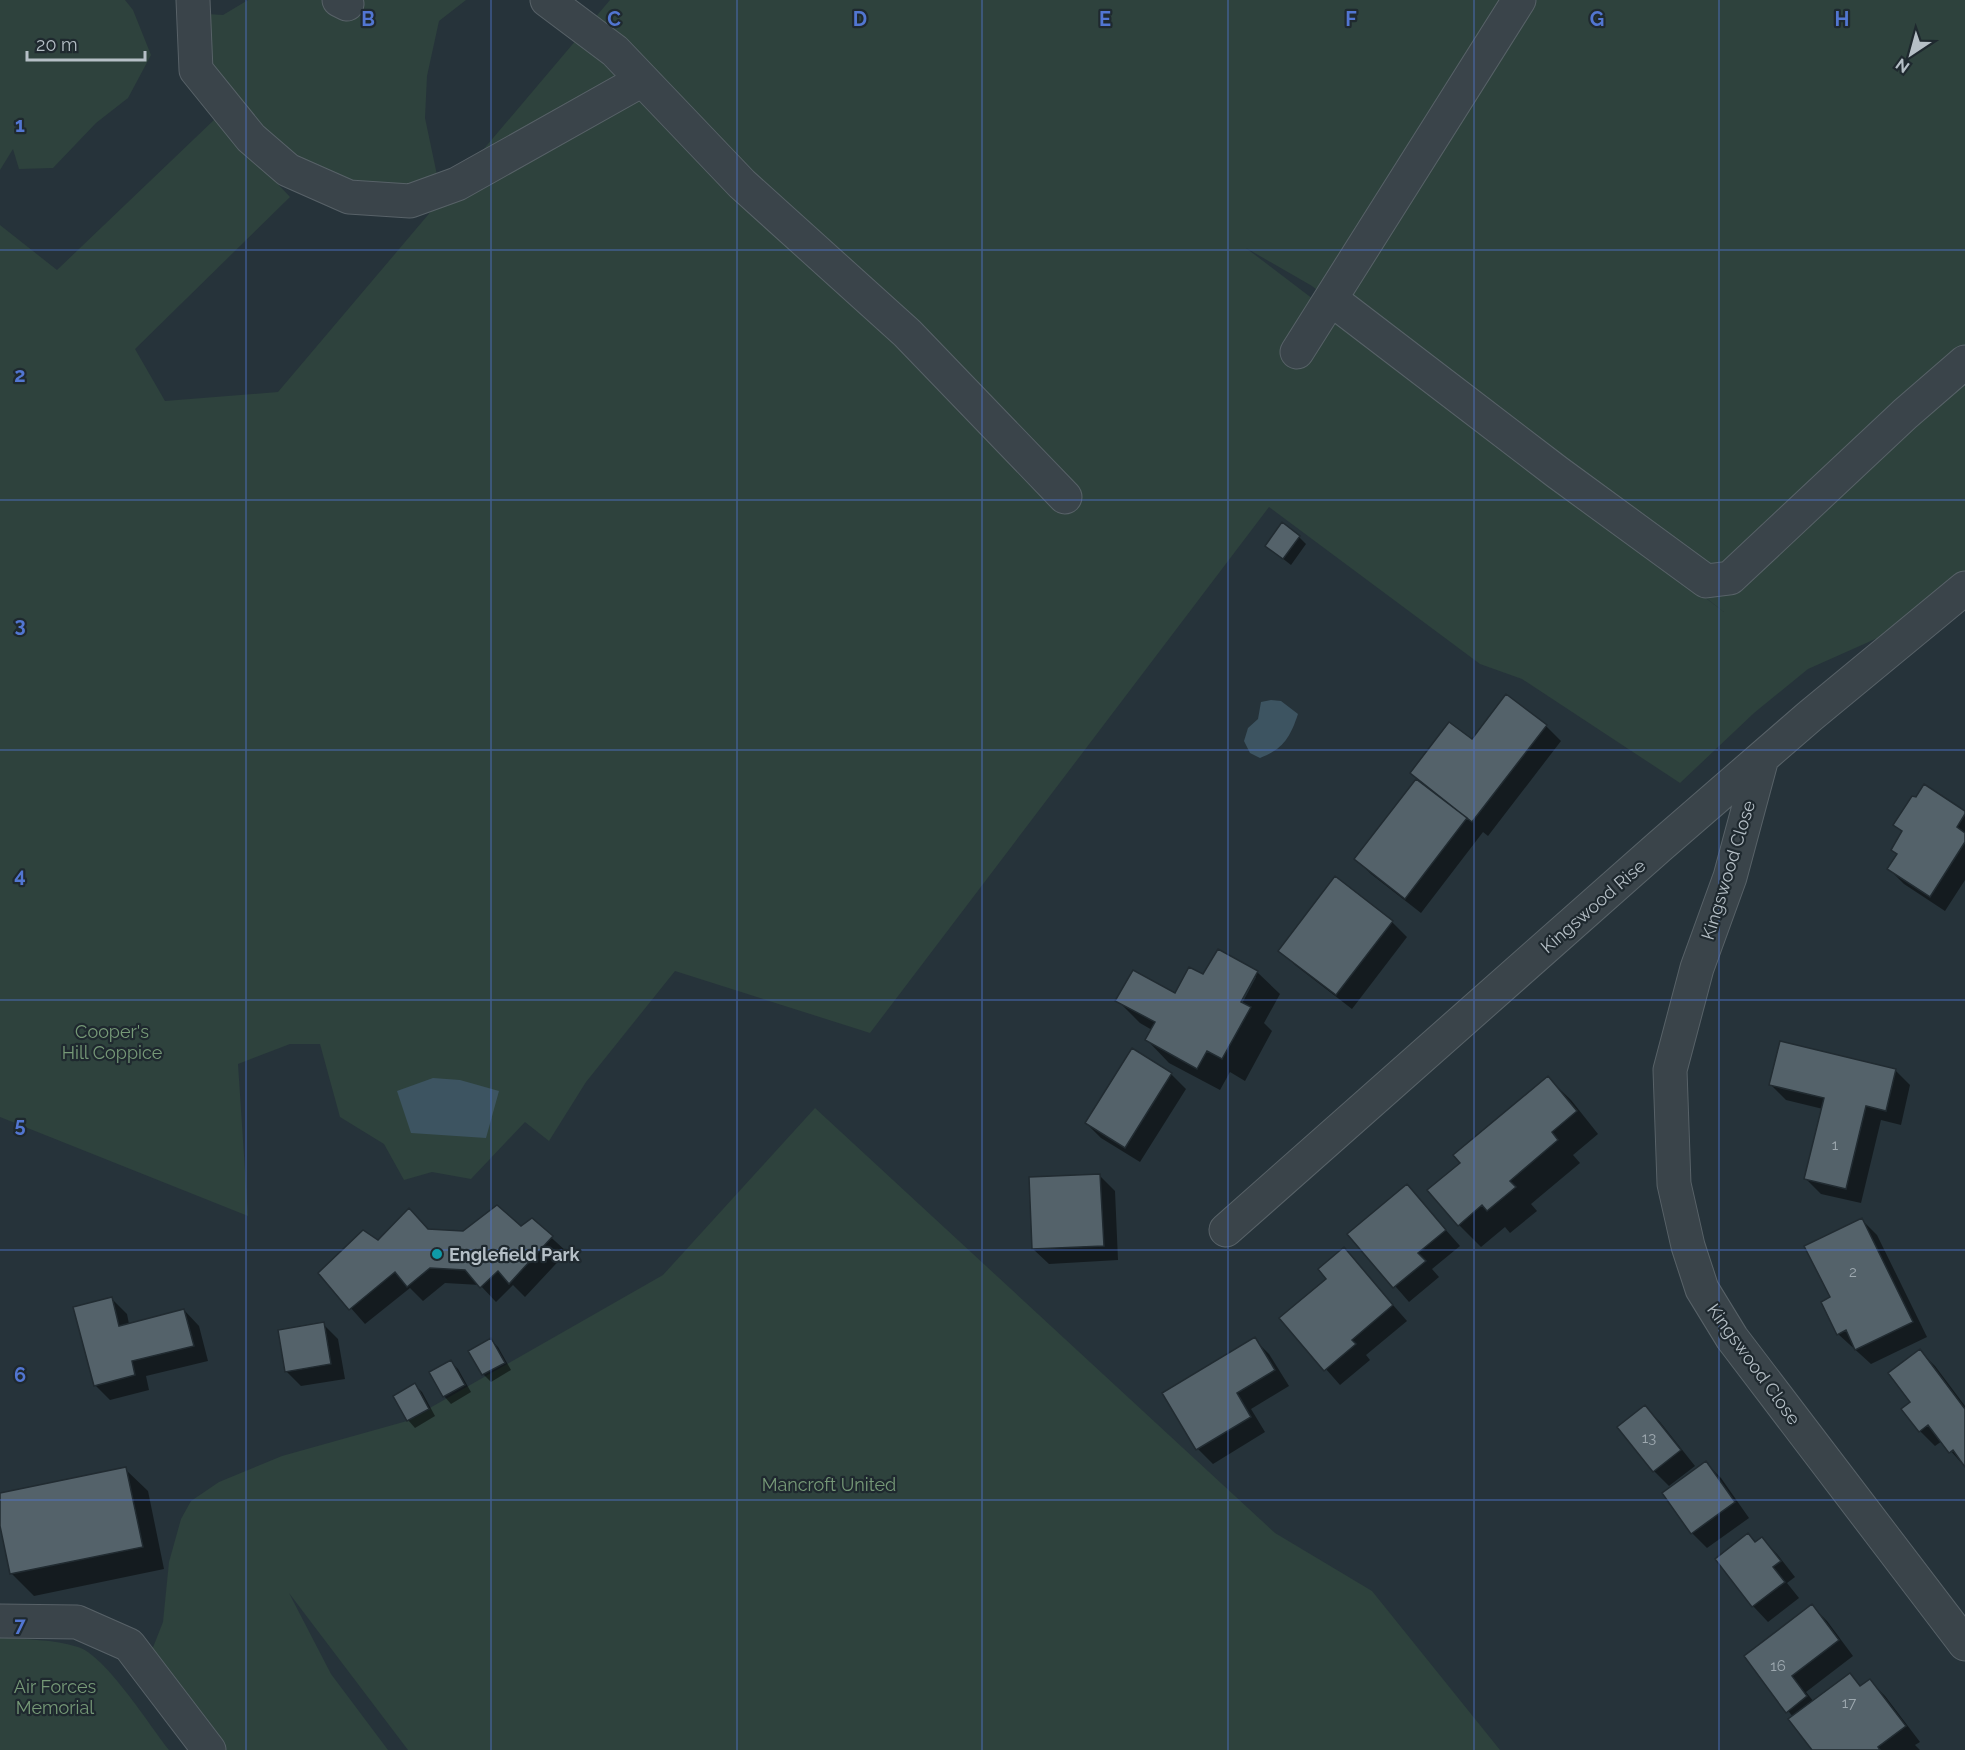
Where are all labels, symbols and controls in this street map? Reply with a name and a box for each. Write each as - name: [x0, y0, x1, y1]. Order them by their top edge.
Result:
- text: B: [361, 7, 375, 31]
- text: C: [607, 7, 621, 31]
- text: D: [853, 7, 867, 31]
- text: E: [1099, 7, 1111, 31]
- text: F: [1345, 7, 1357, 31]
- text: G: [1590, 7, 1604, 31]
- text: H: [1835, 7, 1849, 31]
- scale bar: [27, 24, 146, 62]
- north arrow: [1881, 24, 1941, 84]
- text: 20 m: [36, 34, 78, 55]
- text: N: [1892, 54, 1913, 77]
- text: 1: [15, 113, 25, 137]
- text: 2: [14, 363, 26, 387]
- text: 3: [14, 613, 26, 637]
- street label: Kingswood Close: [1697, 797, 1759, 942]
- street label: Kingswood Rise: [1536, 854, 1650, 957]
- text: 4: [14, 863, 26, 887]
- park label: Cooper's Hill Coppice: [62, 1021, 163, 1063]
- text: 5: [14, 1113, 26, 1137]
- house number: 1: [1832, 1136, 1839, 1154]
- place label: Englefield Park: [449, 1244, 581, 1265]
- marker: Englefield Park: [430, 1247, 444, 1261]
- house number: 2: [1849, 1263, 1857, 1281]
- street label: Kingswood Close: [1703, 1299, 1805, 1429]
- text: 6: [14, 1363, 26, 1387]
- house number: 13: [1642, 1429, 1656, 1447]
- park label: Mancroft United: [762, 1474, 896, 1495]
- text: 7: [14, 1613, 26, 1637]
- house number: 16: [1770, 1657, 1786, 1675]
- park label: Air Forces Memorial: [14, 1676, 96, 1718]
- house number: 17: [1842, 1694, 1856, 1712]

